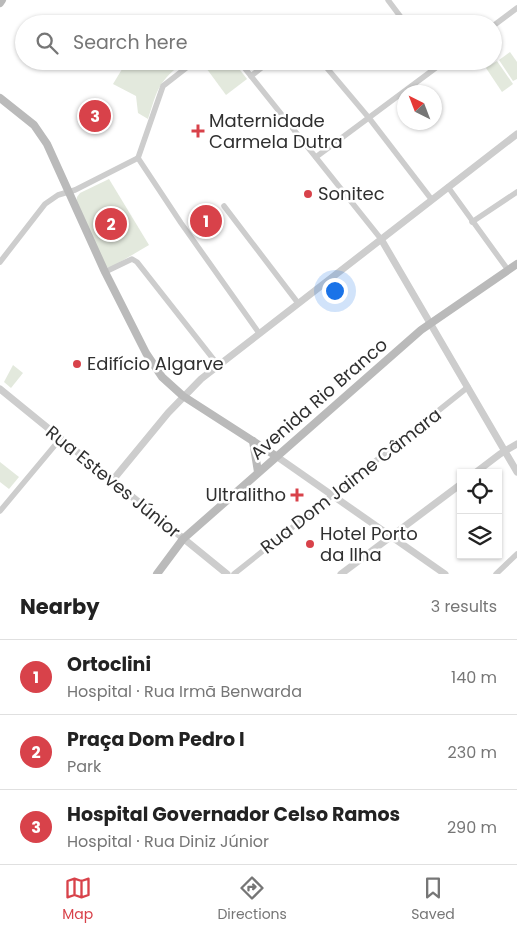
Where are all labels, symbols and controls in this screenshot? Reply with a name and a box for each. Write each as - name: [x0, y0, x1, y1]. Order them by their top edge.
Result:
- search box: [15, 15, 502, 70]
- icon: search: [33, 29, 61, 57]
- text: Search here: [73, 29, 187, 56]
- north arrow: [397, 85, 442, 130]
- pin: 3: [79, 97, 111, 135]
- place label: Maternidade Carmela Dutra: [209, 108, 343, 154]
- marker: Maternidade Carmela Dutra: [191, 124, 205, 138]
- place label: Sonitec: [318, 181, 385, 206]
- marker: Sonitec: [302, 188, 314, 200]
- pin: 1: [190, 202, 222, 240]
- pin: 2: [95, 205, 127, 243]
- your location: [322, 278, 348, 304]
- street label: Avenida Rio Branco: [245, 332, 393, 465]
- place label: Edifício Algarve: [87, 351, 224, 376]
- marker: Edifício Algarve: [71, 358, 83, 370]
- street label: Rua Dom Jaime Câmara: [255, 402, 446, 559]
- street label: Rua Esteves Júnior: [41, 420, 186, 544]
- map controls: [457, 469, 502, 559]
- button: locate: [457, 469, 502, 514]
- place label: Ultralitho: [206, 482, 286, 507]
- marker: Ultralitho: [290, 488, 304, 502]
- button: layers: [457, 514, 502, 559]
- place label: Hotel Porto da Ilha: [320, 521, 418, 567]
- marker: Hotel Porto da Ilha: [304, 538, 316, 550]
- text: Nearby: [20, 592, 100, 621]
- text: 3 results: [431, 595, 497, 618]
- text: Ortoclini: [67, 651, 151, 678]
- text: 1: [33, 666, 39, 689]
- text: 140 m: [451, 666, 497, 689]
- text: Hospital · Rua Irmã Benwarda: [67, 680, 302, 703]
- text: Praça Dom Pedro I: [67, 726, 245, 753]
- text: 2: [31, 741, 41, 764]
- text: 230 m: [448, 741, 497, 764]
- text: Park: [67, 755, 101, 778]
- text: Hospital Governador Celso Ramos: [67, 801, 400, 828]
- text: 3: [31, 816, 41, 839]
- text: 290 m: [447, 816, 497, 839]
- text: Hospital · Rua Diniz Júnior: [67, 830, 269, 853]
- tab: Map: [62, 874, 93, 925]
- tab: Directions: [217, 874, 287, 925]
- tab: Saved: [411, 874, 455, 925]

